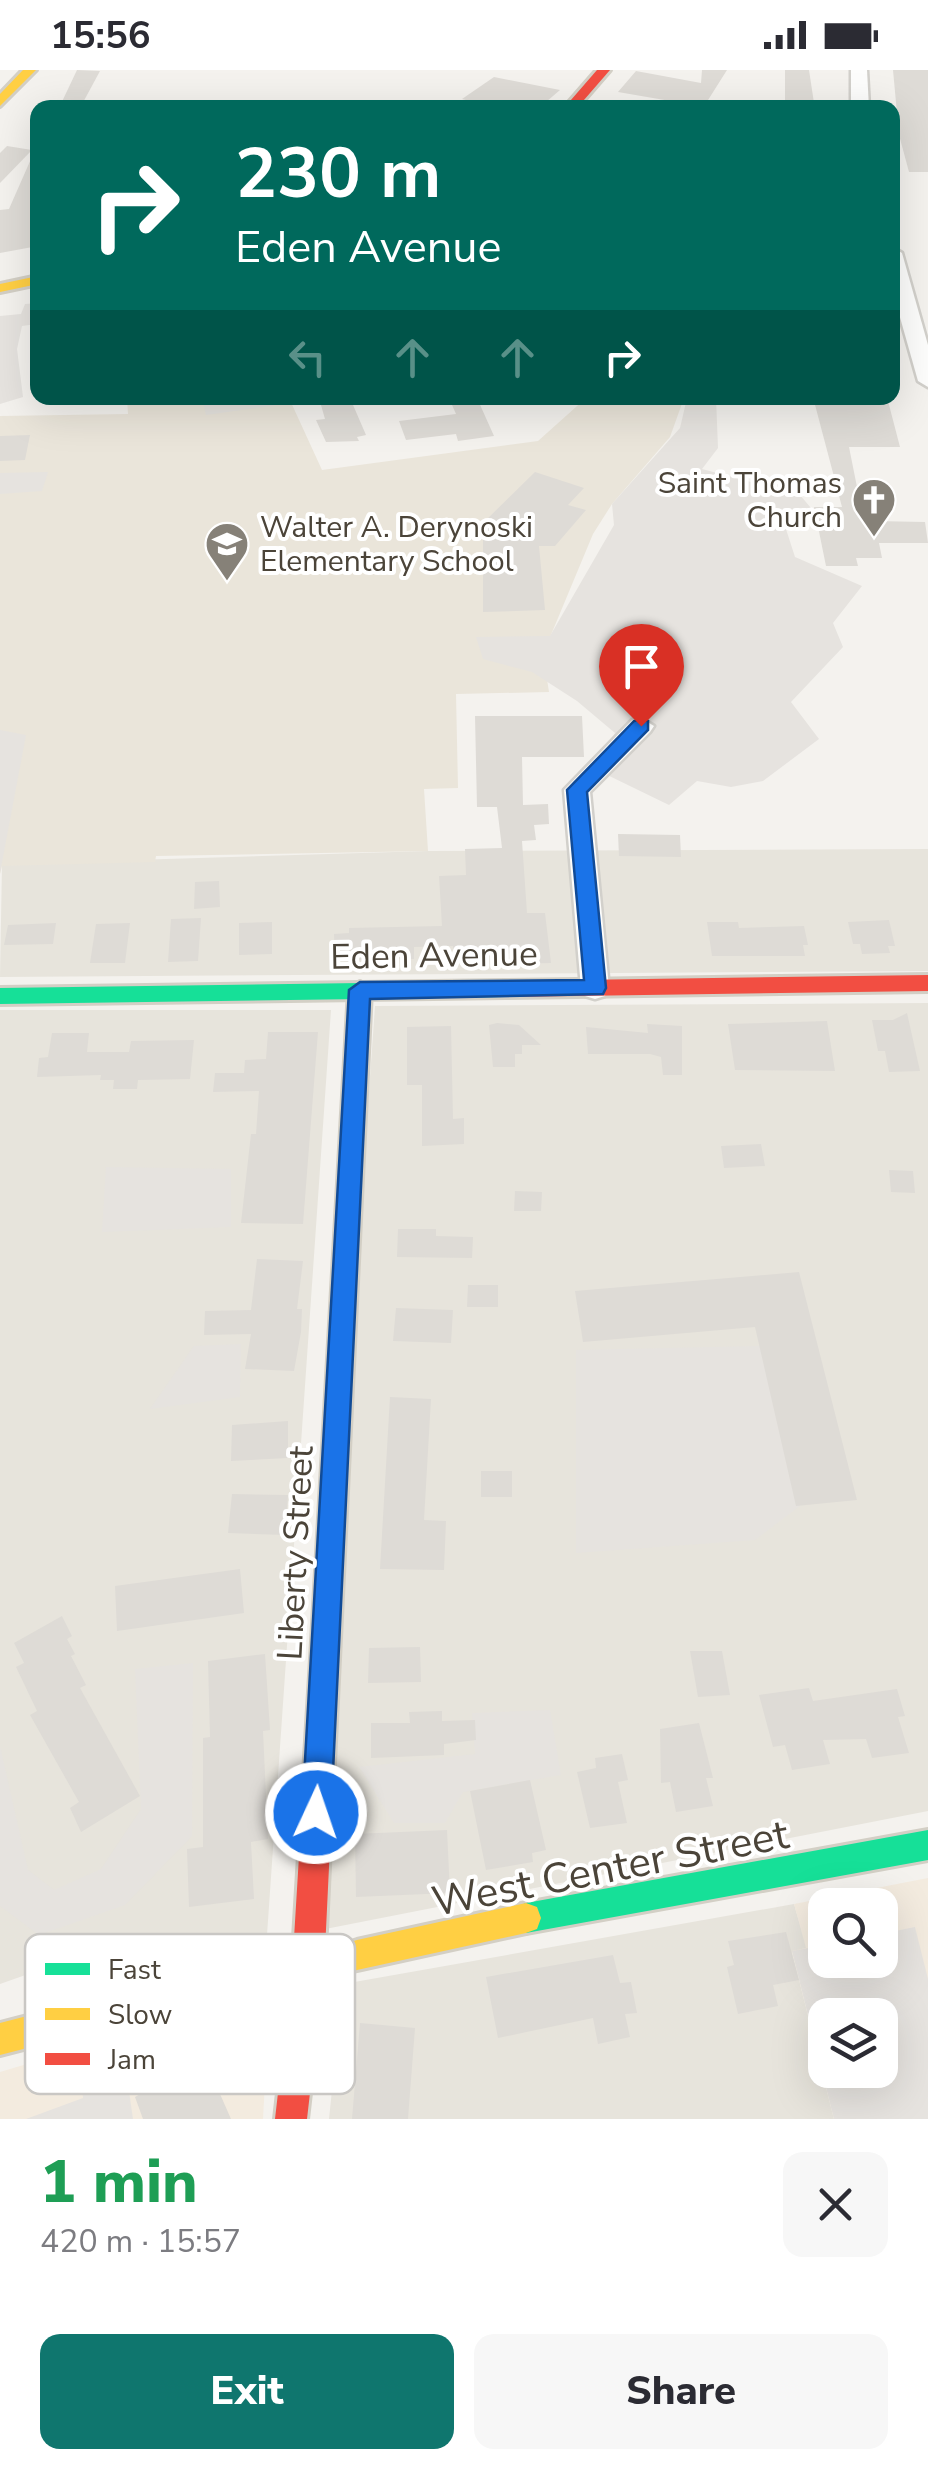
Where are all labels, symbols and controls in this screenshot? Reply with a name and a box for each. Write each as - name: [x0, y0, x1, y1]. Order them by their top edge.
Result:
- text: 15:56: [50, 10, 151, 61]
- text: 230 m: [235, 126, 441, 222]
- icon: right: [70, 140, 200, 270]
- text: Eden Avenue: [235, 217, 502, 278]
- icon: left: [280, 330, 335, 385]
- icon: ahead: [385, 330, 440, 385]
- icon: ahead: [490, 330, 545, 385]
- icon: right: [595, 330, 650, 385]
- place label: Saint Thomas Church: [658, 463, 842, 538]
- church icon: Saint Thomas Church: [851, 477, 897, 538]
- place label: Walter A. Derynoski Elementary School: [260, 507, 533, 582]
- school or university icon: Walter A. Derynoski Elementary School: [204, 521, 250, 582]
- pin: [599, 624, 684, 727]
- icon: arrive: [614, 639, 669, 694]
- street label: Eden Avenue: [330, 930, 538, 981]
- street label: Liberty Street: [266, 1444, 325, 1661]
- position arrow: [264, 1761, 368, 1865]
- street label: West Center Street: [427, 1806, 794, 1931]
- map controls: [808, 1888, 898, 2088]
- button: search: [808, 1888, 898, 1978]
- legend: [25, 1934, 355, 2094]
- text: Fast: [108, 1951, 161, 1989]
- text: Slow: [108, 1996, 172, 2034]
- button: layers: [808, 1998, 898, 2088]
- text: Jam: [107, 2041, 156, 2079]
- text: 1 min: [40, 2141, 198, 2223]
- button: close: [783, 2152, 888, 2257]
- text: 420 m · 15:57: [40, 2220, 241, 2263]
- button: Exit: [40, 2334, 454, 2449]
- button: Share: [474, 2334, 888, 2449]

